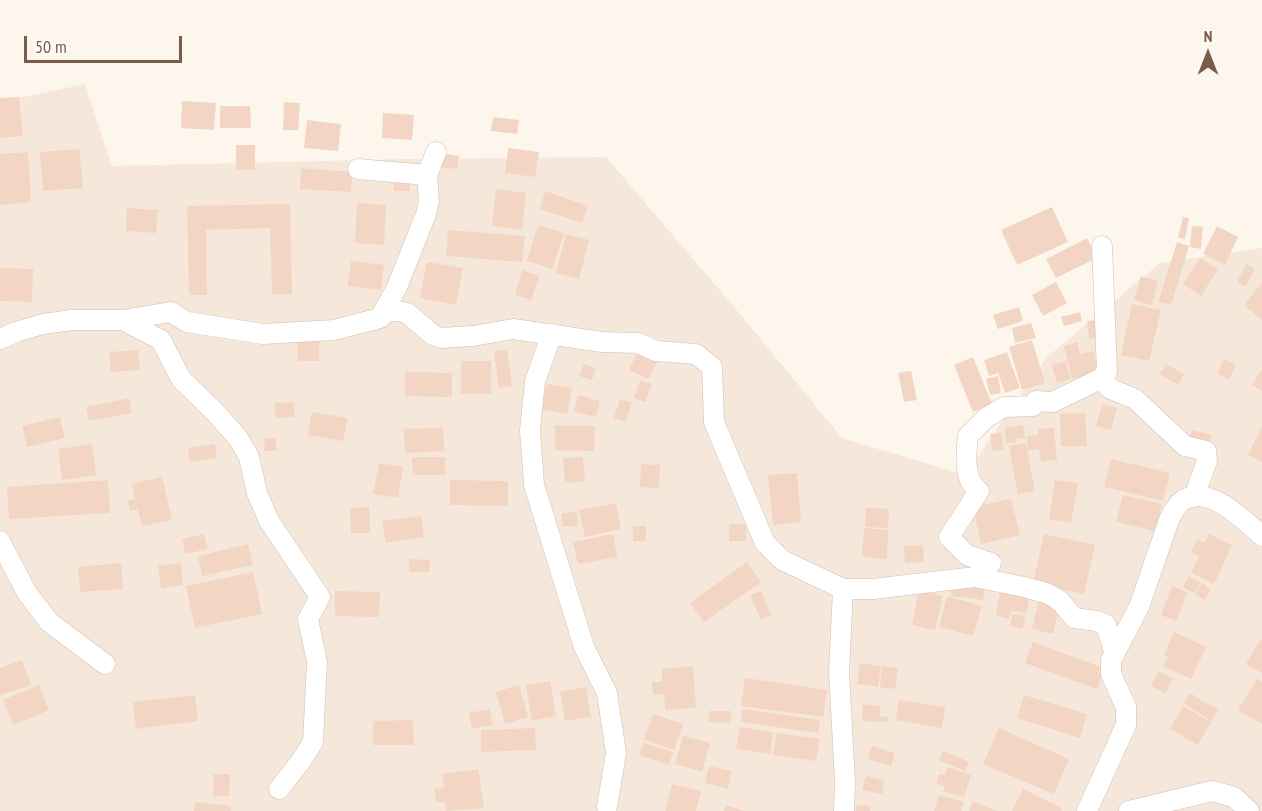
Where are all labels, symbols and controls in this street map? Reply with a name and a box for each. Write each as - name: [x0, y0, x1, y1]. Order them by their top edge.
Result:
- scale bar: [27, 24, 184, 62]
- north arrow: [1178, 24, 1238, 84]
- text: N: [1204, 26, 1212, 46]
- text: 50 m: [35, 35, 67, 58]

